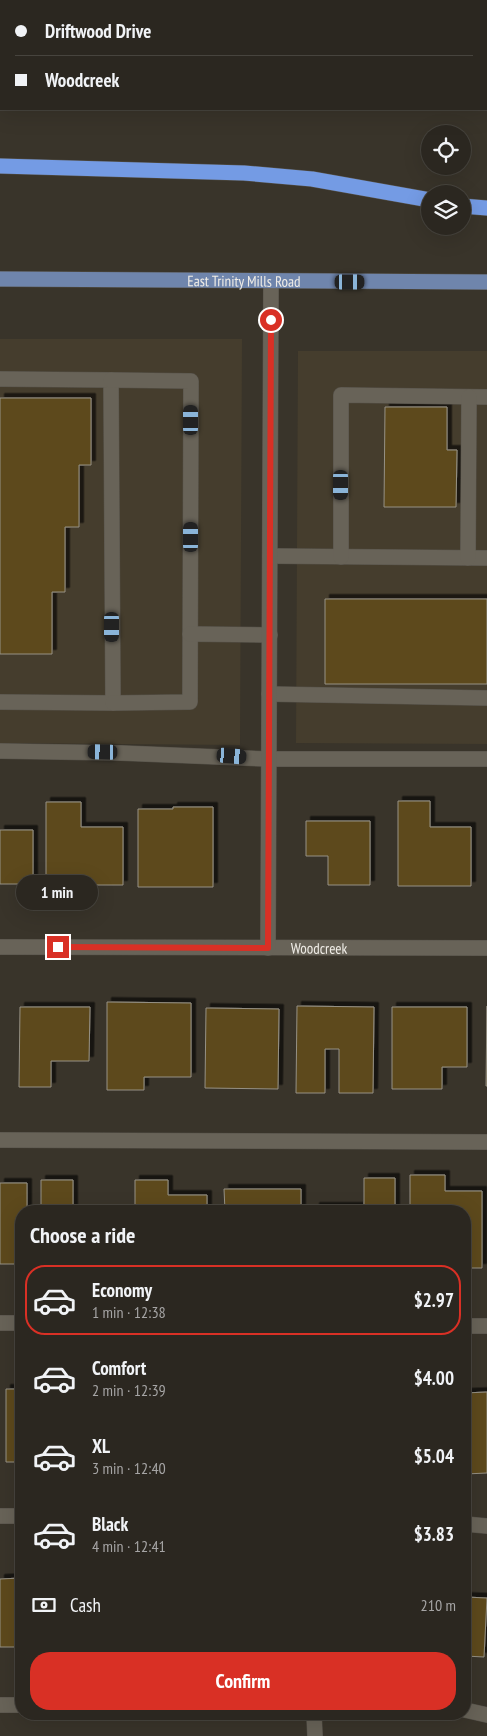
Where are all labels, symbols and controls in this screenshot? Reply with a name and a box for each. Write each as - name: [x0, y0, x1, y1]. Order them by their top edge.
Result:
- text: Driftwood Drive: [45, 19, 151, 43]
- text: Woodcreek: [45, 68, 119, 92]
- map controls: [421, 125, 471, 235]
- button: locate: [421, 125, 471, 175]
- button: layers: [421, 185, 471, 235]
- street label: East Trinity Mills Road: [187, 271, 301, 290]
- car: [335, 275, 365, 290]
- route start: [260, 309, 282, 331]
- car: [183, 405, 198, 435]
- car: [333, 470, 348, 500]
- car: [183, 522, 198, 552]
- car: [104, 612, 119, 642]
- car: [87, 744, 118, 760]
- car: [216, 747, 247, 765]
- callout: 1 min: [17, 874, 99, 910]
- text: 1 min: [41, 882, 73, 902]
- route end: [47, 936, 69, 958]
- street label: Woodcreek: [291, 938, 347, 957]
- text: Choose a ride: [30, 1221, 135, 1249]
- icon: car: [32, 1278, 77, 1323]
- text: Economy: [92, 1278, 152, 1302]
- text: $2.97: [414, 1288, 454, 1312]
- text: 1 min · 12:38: [92, 1302, 166, 1322]
- icon: car: [32, 1356, 77, 1401]
- text: Comfort: [92, 1356, 146, 1380]
- text: $4.00: [414, 1366, 454, 1390]
- text: 2 min · 12:39: [92, 1380, 166, 1400]
- icon: car: [32, 1434, 77, 1479]
- text: XL: [92, 1434, 110, 1458]
- text: $5.04: [414, 1444, 454, 1468]
- text: 3 min · 12:40: [92, 1458, 166, 1478]
- icon: car: [32, 1512, 77, 1557]
- text: Black: [92, 1512, 128, 1536]
- text: $3.83: [414, 1522, 454, 1546]
- text: 4 min · 12:41: [92, 1536, 166, 1556]
- icon: cash: [30, 1591, 58, 1619]
- text: Cash: [70, 1593, 101, 1617]
- text: 210 m: [421, 1595, 456, 1615]
- button: Confirm: [30, 1652, 456, 1710]

